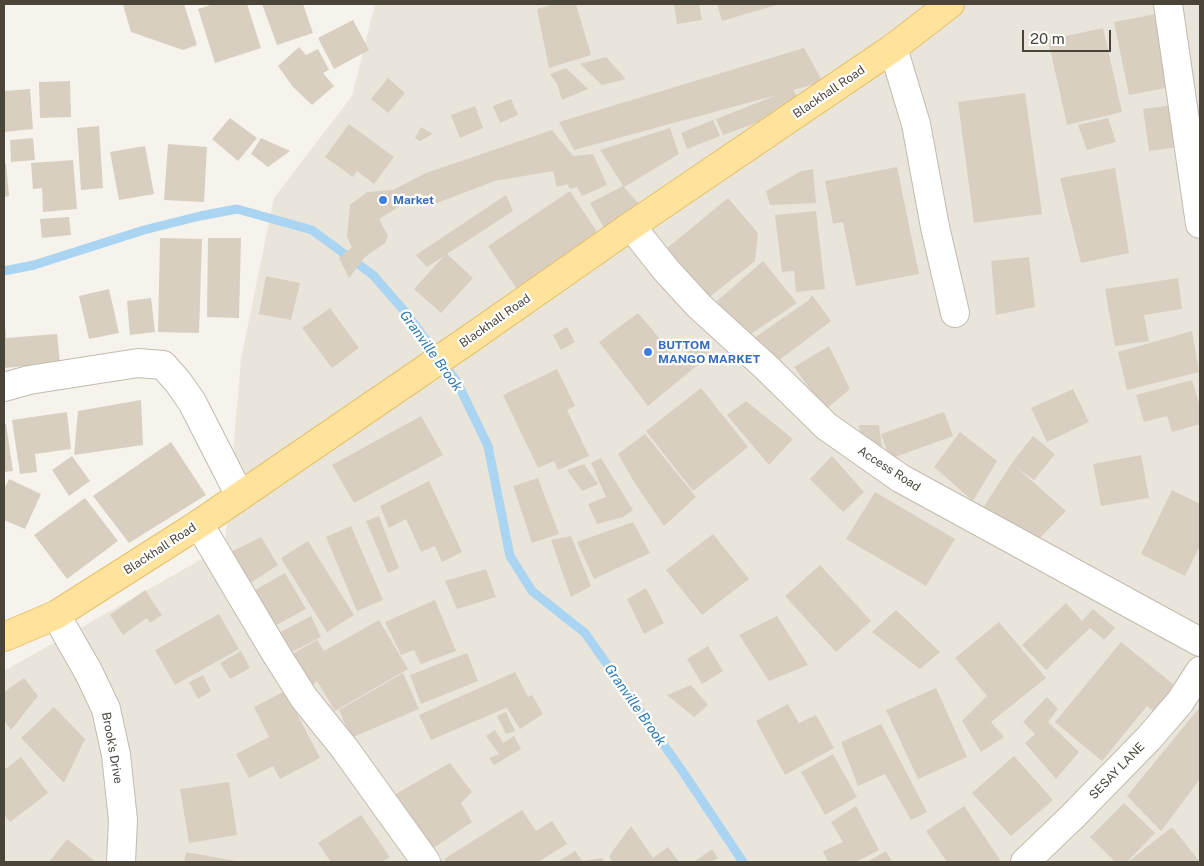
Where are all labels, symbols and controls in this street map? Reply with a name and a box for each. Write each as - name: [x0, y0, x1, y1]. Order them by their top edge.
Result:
- scale bar: [1024, 20, 1113, 52]
- text: 20 m: [1030, 30, 1065, 47]
- street label: Blackhall Road: [790, 63, 868, 121]
- place label: Market: [393, 193, 434, 207]
- marker: Market: [377, 194, 389, 206]
- street label: Blackhall Road: [457, 291, 533, 351]
- water label: Granville Brook: [396, 307, 466, 395]
- place label: BUTTOM MANGO MARKET: [658, 338, 760, 366]
- marker: BUTTOM MANGO MARKET: [642, 346, 654, 358]
- street label: Access Road: [855, 443, 923, 495]
- street label: Blackhall Road: [121, 520, 199, 578]
- water label: Granville Brook: [601, 661, 669, 749]
- street label: Brook's Drive: [99, 711, 125, 785]
- street label: SESAY LANE: [1086, 740, 1148, 802]

